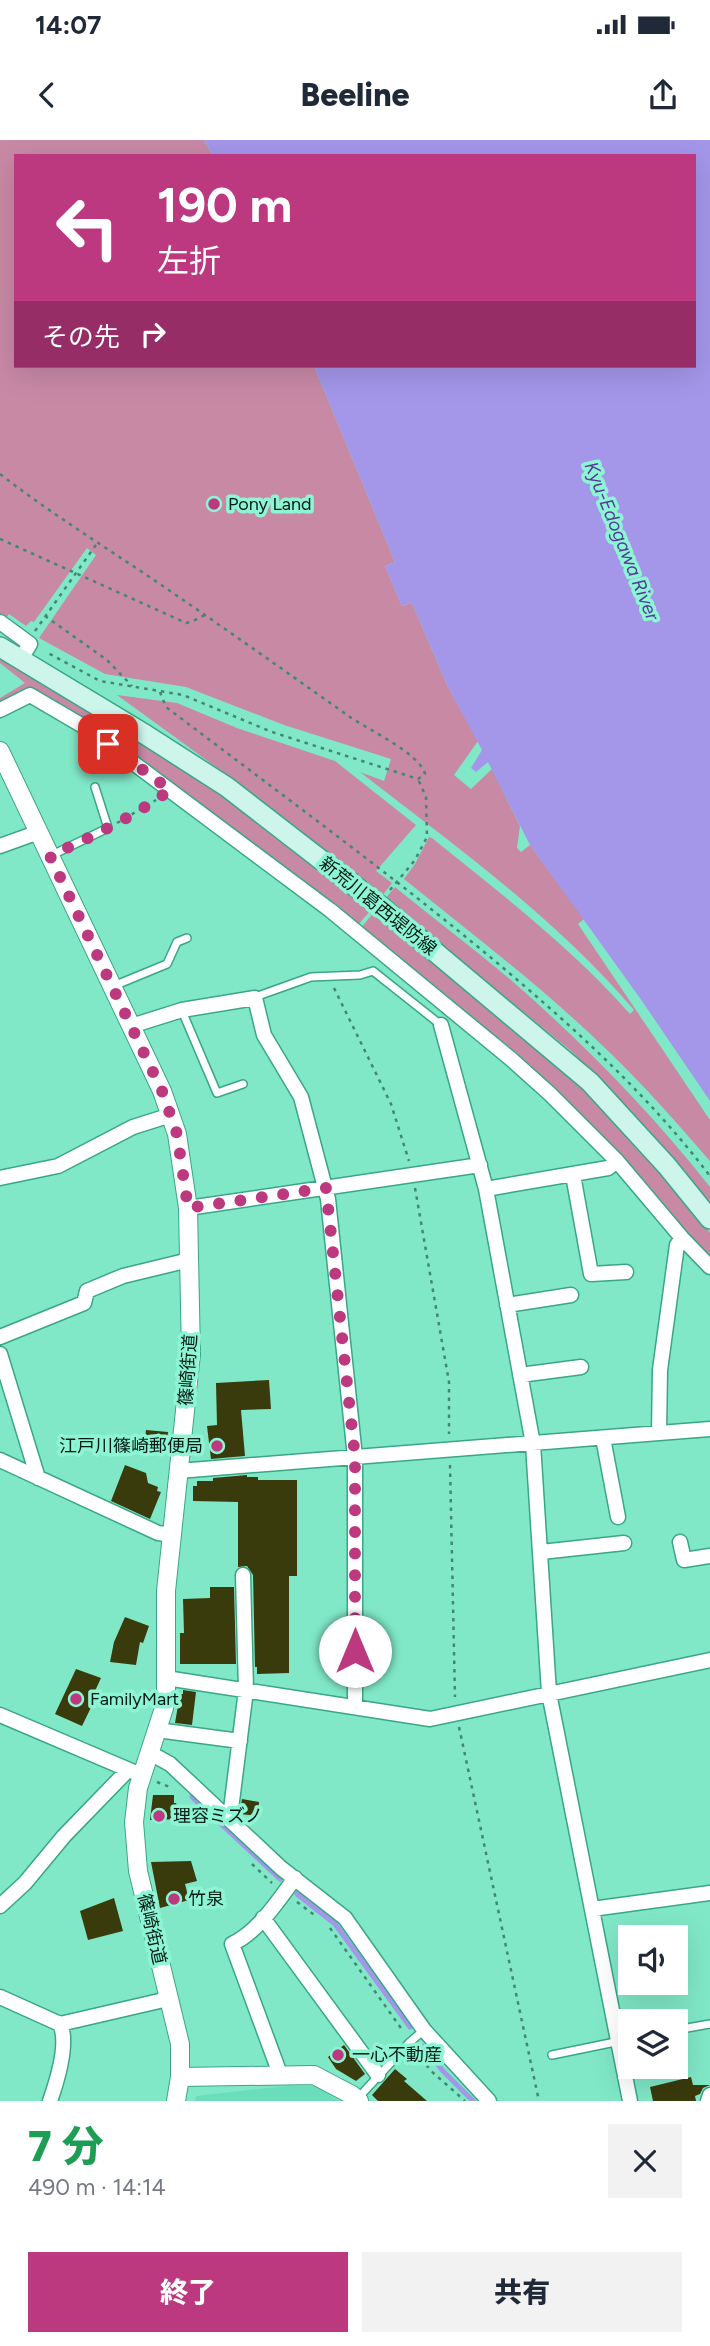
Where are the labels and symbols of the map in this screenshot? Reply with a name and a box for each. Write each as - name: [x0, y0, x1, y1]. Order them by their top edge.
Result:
- water label: Kyu-Edogawa River: [580, 458, 665, 624]
- place label: Pony Land: [228, 493, 312, 515]
- marker: Pony Land: [206, 496, 222, 512]
- pin: [78, 714, 138, 774]
- street label: 新荒川葛西堤防線: [315, 852, 441, 960]
- street label: 篠崎街道: [175, 1333, 201, 1407]
- place label: 江戸川篠崎郵便局: [59, 1435, 203, 1457]
- marker: 江戸川篠崎郵便局: [209, 1438, 225, 1454]
- position arrow: [318, 1614, 392, 1688]
- place label: FamilyMart: [90, 1688, 179, 1710]
- marker: FamilyMart: [68, 1691, 84, 1707]
- place label: 理容ミズノ: [173, 1805, 263, 1827]
- marker: 理容ミズノ: [151, 1808, 167, 1824]
- place label: 竹泉: [188, 1888, 224, 1910]
- street label: 篠崎街道: [133, 1891, 171, 1967]
- marker: 竹泉: [166, 1891, 182, 1907]
- place label: 一心不動産: [352, 2044, 442, 2066]
- marker: 一心不動産: [330, 2047, 346, 2063]

